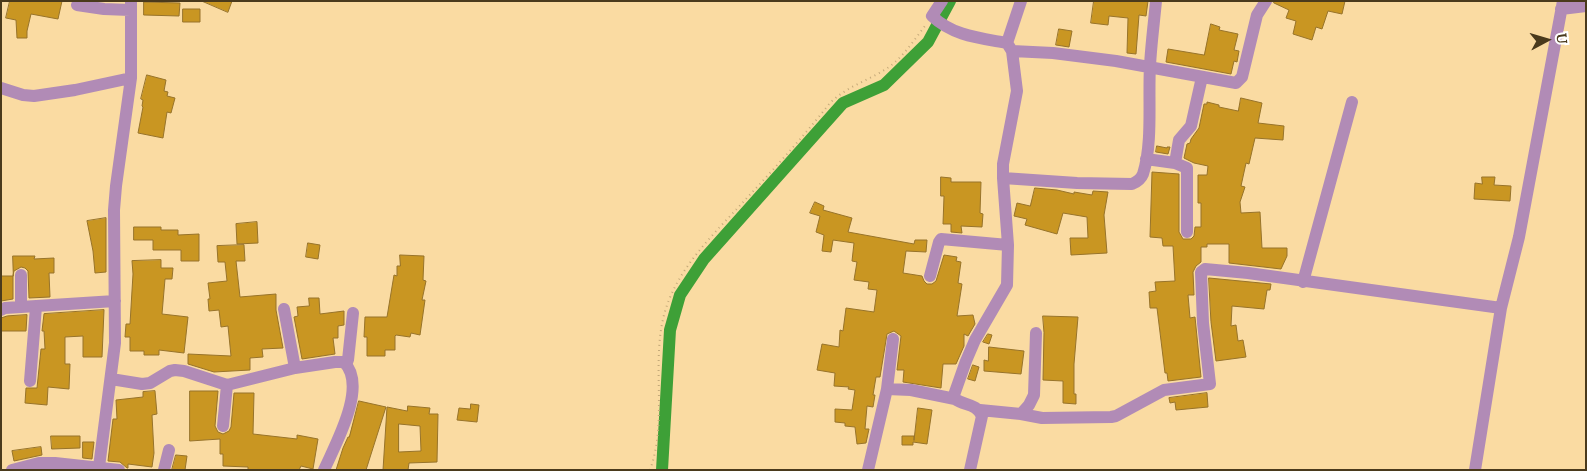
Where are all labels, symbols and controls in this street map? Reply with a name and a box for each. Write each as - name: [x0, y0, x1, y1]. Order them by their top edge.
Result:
- north arrow: [1522, 15, 1572, 65]
- text: U: [1552, 32, 1571, 45]

